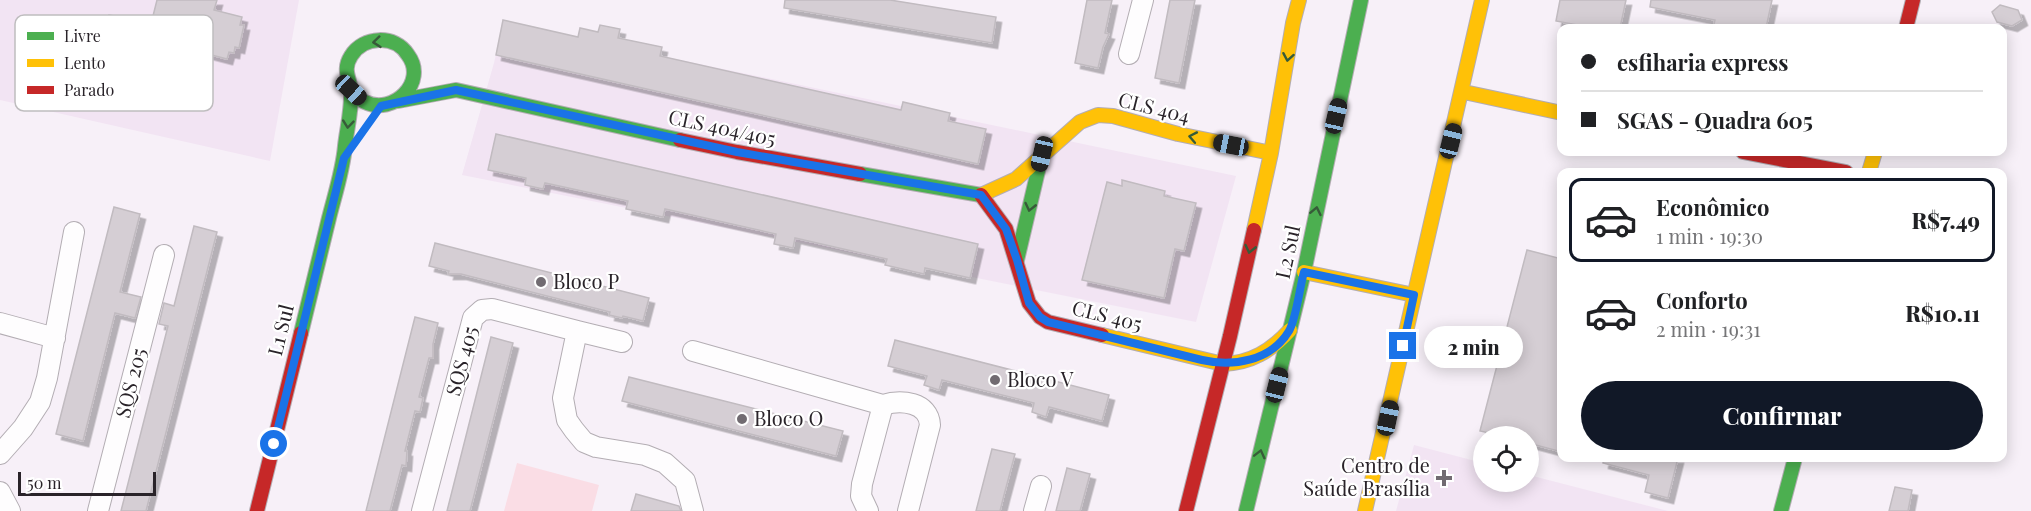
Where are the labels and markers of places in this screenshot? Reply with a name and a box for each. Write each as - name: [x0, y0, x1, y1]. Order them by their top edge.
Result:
- place label: Bloco P: [553, 267, 619, 294]
- marker: Bloco P: [534, 275, 548, 289]
- place label: Bloco V: [1007, 365, 1074, 392]
- marker: Bloco V: [988, 373, 1002, 387]
- place label: Bloco O: [754, 404, 823, 431]
- marker: Bloco O: [735, 412, 749, 426]
- place label: Centro de Saúde Brasília: [1303, 451, 1430, 501]
- marker: Centro de Saúde Brasília: [1435, 469, 1453, 487]

